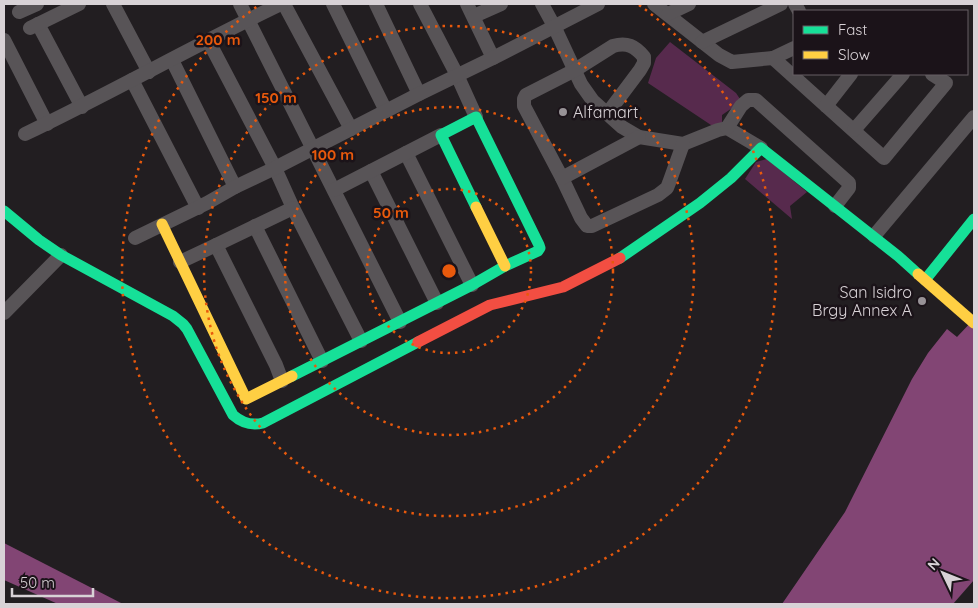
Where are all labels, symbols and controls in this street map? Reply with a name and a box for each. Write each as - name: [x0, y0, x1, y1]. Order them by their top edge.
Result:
- legend: [793, 10, 968, 75]
- text: Fast: [838, 20, 867, 39]
- text: 200 m: [196, 30, 241, 49]
- text: Slow: [838, 45, 870, 64]
- text: 150 m: [255, 88, 297, 107]
- place label: Alfamart: [573, 102, 638, 122]
- marker: Alfamart: [557, 106, 569, 118]
- text: 100 m: [312, 145, 354, 164]
- text: 50 m: [373, 203, 409, 222]
- centre of rings: [440, 262, 458, 280]
- place label: San Isidro Brgy Annex A: [812, 282, 912, 320]
- marker: San Isidro Brgy Annex A: [916, 295, 928, 307]
- north arrow: [918, 548, 968, 598]
- text: N: [923, 554, 944, 574]
- scale bar: [12, 566, 94, 598]
- text: 50 m: [20, 573, 55, 592]

